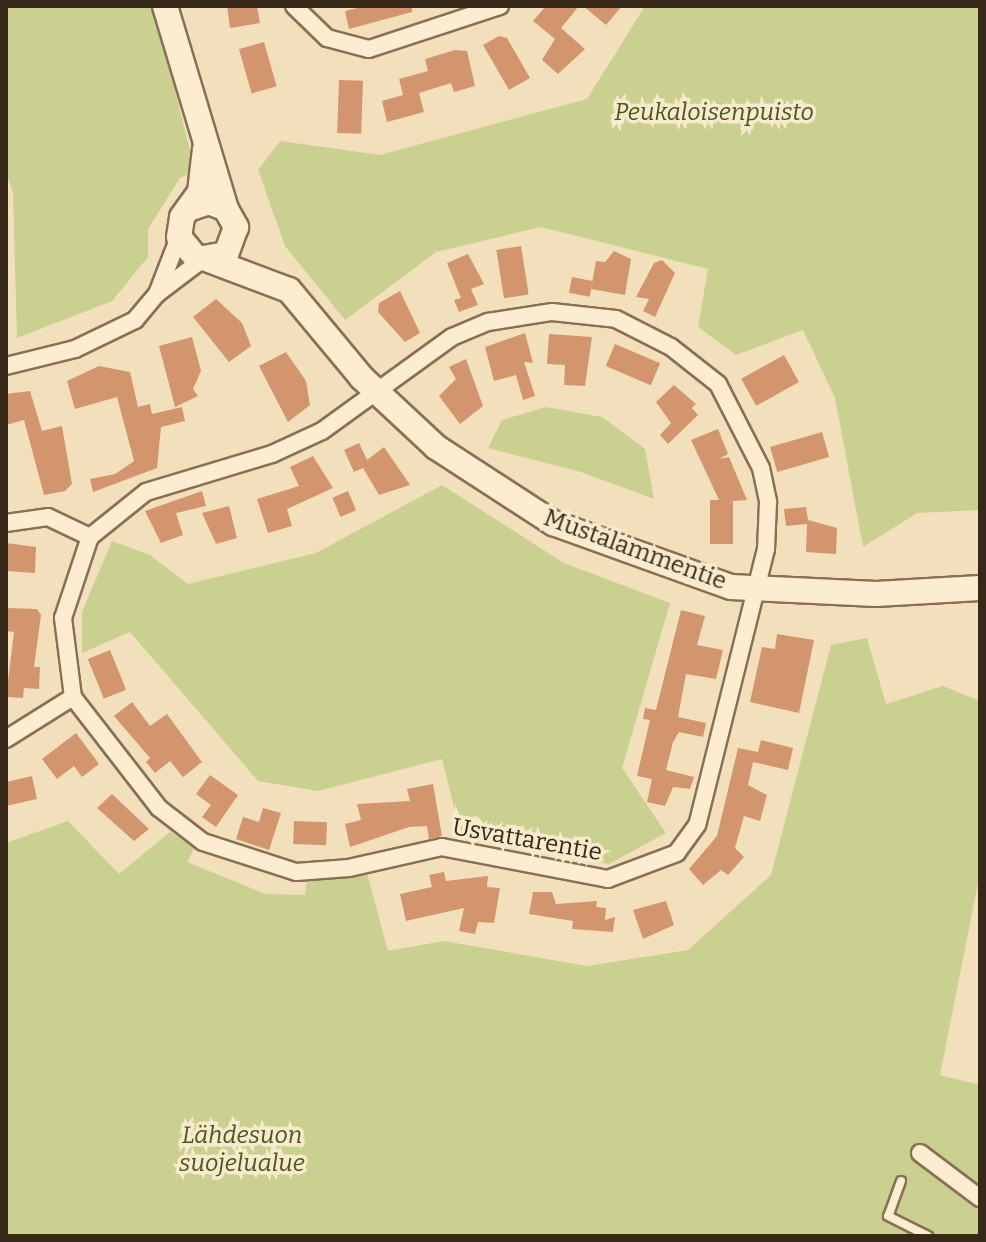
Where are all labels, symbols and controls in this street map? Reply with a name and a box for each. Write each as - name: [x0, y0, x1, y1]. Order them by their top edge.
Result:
- park label: Peukaloisenpuisto: [614, 99, 814, 127]
- street label: Mustalammentie: [540, 504, 730, 596]
- street label: Usvattarentie: [450, 813, 604, 867]
- park label: Lähdesuon suojelualue: [179, 1122, 305, 1178]

